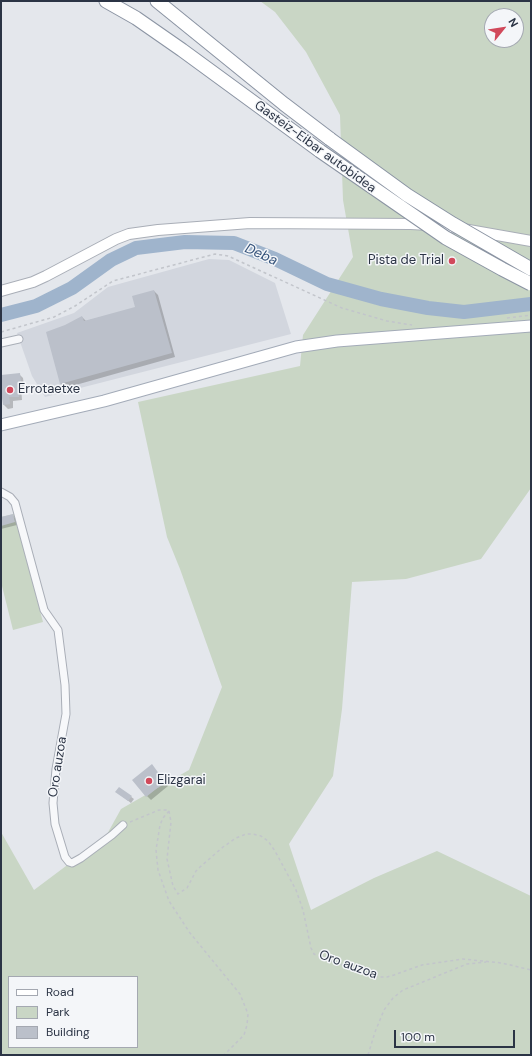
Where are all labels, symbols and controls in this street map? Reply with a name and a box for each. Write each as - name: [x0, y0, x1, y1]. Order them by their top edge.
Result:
- north arrow: [484, 8, 524, 48]
- text: N: [505, 16, 522, 29]
- street label: Gasteiz-Eibar autobidea: [251, 98, 379, 196]
- water label: Deba: [242, 240, 280, 270]
- place label: Pista de Trial: [368, 253, 444, 269]
- marker: Pista de Trial: [447, 256, 457, 266]
- place label: Errotaetxe: [18, 382, 80, 398]
- marker: Errotaetxe: [5, 385, 15, 395]
- street label: Oro auzoa: [46, 736, 70, 798]
- place label: Elizgarai: [157, 773, 206, 789]
- marker: Elizgarai: [144, 776, 154, 786]
- street label: Oro auzoa: [317, 947, 379, 983]
- legend: [8, 976, 138, 1048]
- text: Road: [46, 984, 74, 1000]
- text: Park: [46, 1004, 70, 1020]
- scale bar: [396, 1022, 517, 1048]
- text: Building: [46, 1024, 90, 1040]
- text: 100 m: [401, 1029, 435, 1045]

